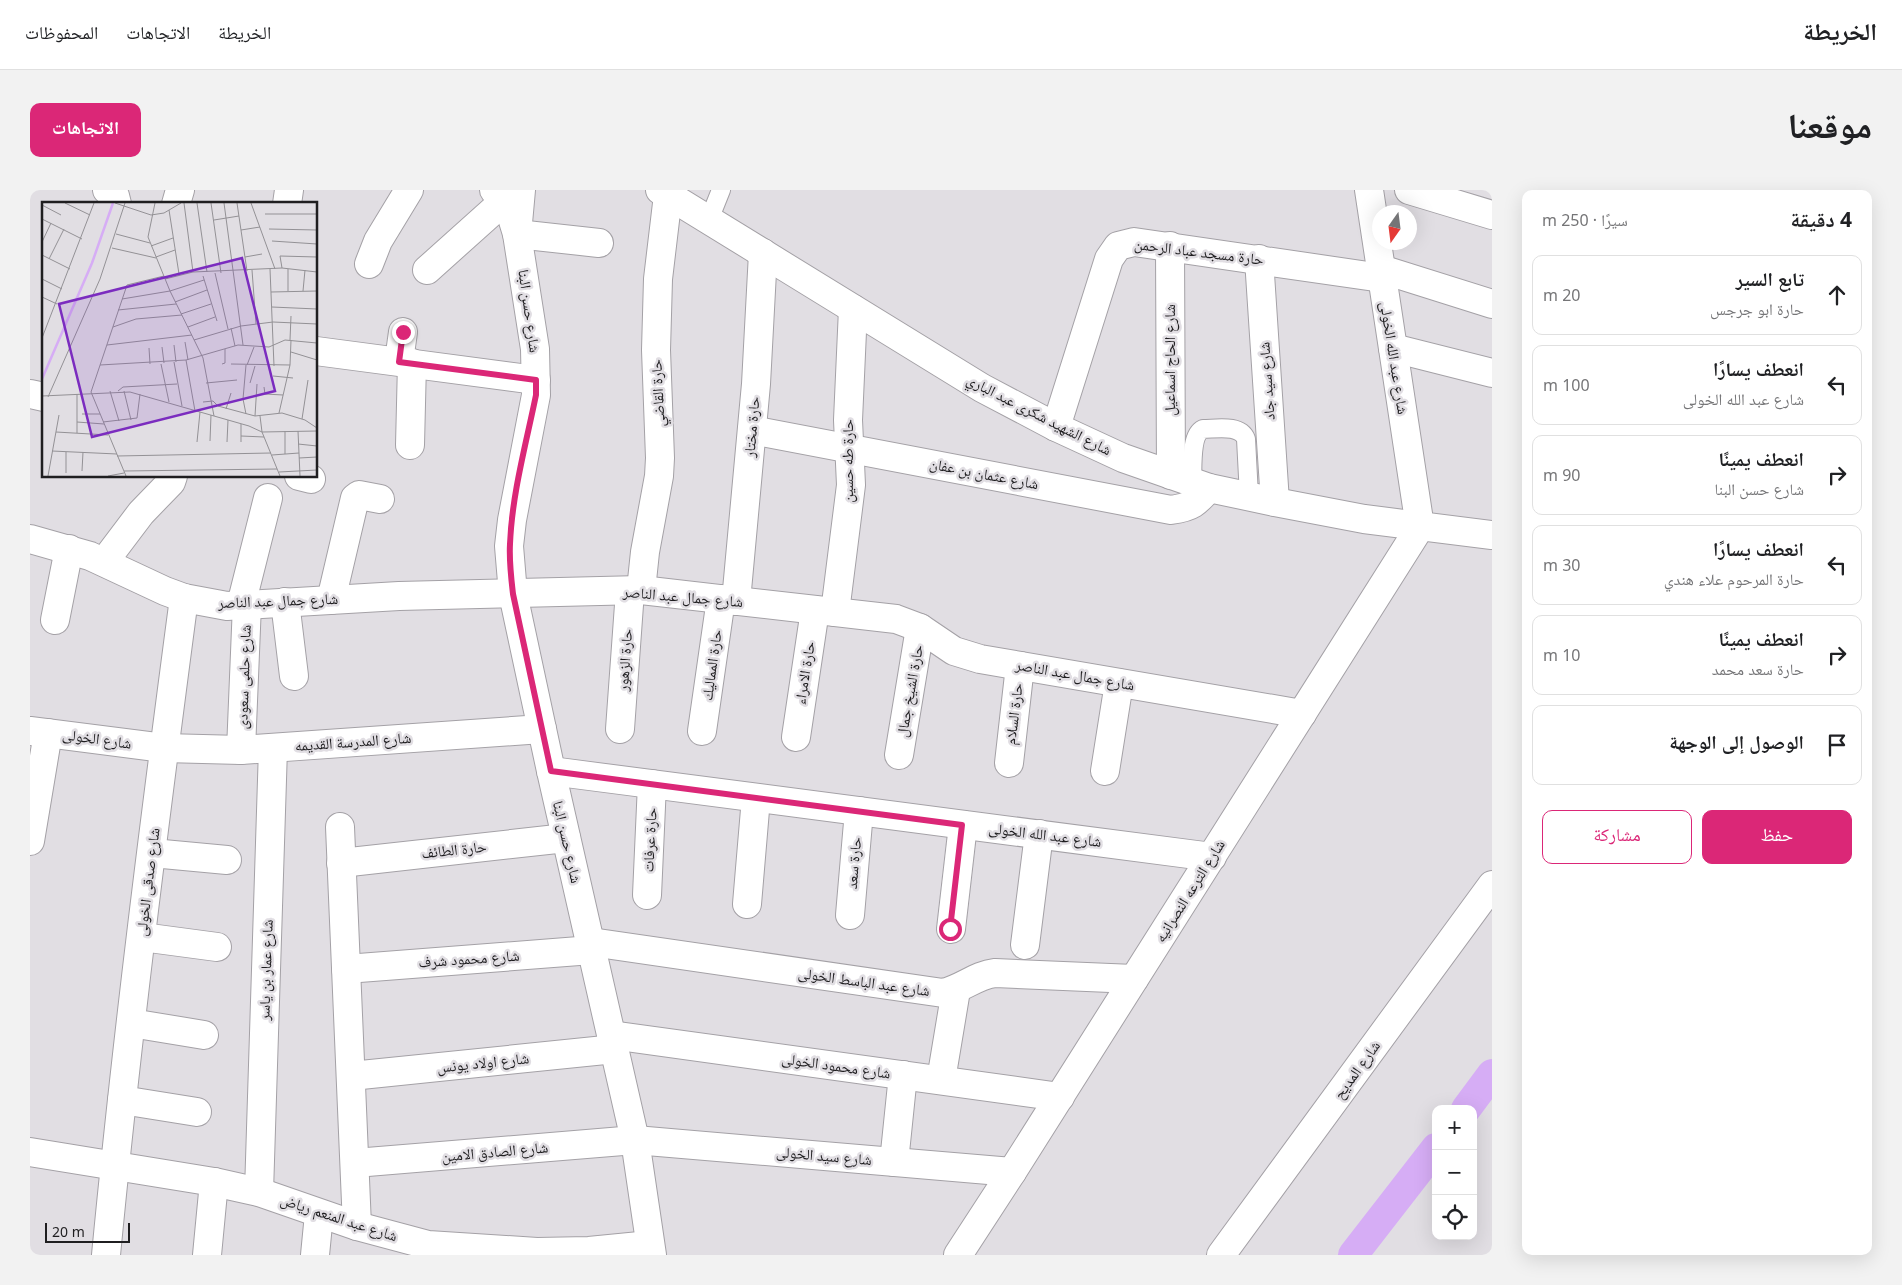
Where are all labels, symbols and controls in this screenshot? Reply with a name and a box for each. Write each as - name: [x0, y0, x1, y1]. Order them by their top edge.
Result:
- text: الخريطة: [1803, 14, 1877, 47]
- text: المحفوظات: [25, 20, 98, 44]
- text: الاتجاهات: [126, 20, 190, 44]
- text: الخريطة: [218, 20, 271, 44]
- text: موقعنا: [1787, 101, 1872, 148]
- button: الاتجاهات: [30, 103, 141, 157]
- inset map: [42, 202, 318, 478]
- north arrow: [1372, 205, 1417, 250]
- text: 4 دقيقة: [1790, 205, 1852, 233]
- text: سيرًا · 250 m: [1542, 209, 1628, 231]
- street label: حارة مسجد عباد الرحمن: [1133, 233, 1265, 270]
- text: تابع السير: [1736, 266, 1804, 292]
- street label: شارع حسن البنا: [513, 268, 546, 354]
- icon: ahead: [1823, 281, 1851, 309]
- text: 20 m: [1543, 284, 1580, 306]
- text: حارة ابو جرجس: [1710, 298, 1804, 320]
- street label: شارع عبد الله الخولى: [1375, 300, 1414, 416]
- street label: شارع الحاج اسماعيل: [1159, 304, 1180, 416]
- route end: [392, 321, 415, 344]
- street label: شارع سيد جاد: [1253, 341, 1280, 421]
- text: انعطف يسارًا: [1713, 356, 1804, 382]
- street label: حارة القاضي: [645, 358, 672, 427]
- street label: شارع الشهيد شكرى عبد الباري: [962, 369, 1115, 462]
- icon: left: [1823, 371, 1851, 399]
- text: 100 m: [1543, 374, 1590, 396]
- text: شارع عبد الله الخولى: [1683, 388, 1804, 410]
- street label: حارة مختار: [738, 395, 764, 459]
- street label: حارة طه حسين: [837, 419, 858, 503]
- text: انعطف يمينًا: [1718, 446, 1804, 472]
- street label: شارع عثمان بن عفان: [928, 453, 1041, 494]
- icon: right: [1823, 461, 1851, 489]
- text: 90 m: [1543, 464, 1580, 486]
- text: شارع حسن البنا: [1715, 478, 1804, 500]
- text: انعطف يسارًا: [1713, 536, 1804, 562]
- icon: left: [1823, 551, 1851, 579]
- text: 30 m: [1543, 554, 1580, 576]
- text: حارة المرحوم علاء هندي: [1664, 568, 1804, 590]
- street label: شارع جمال عبد الناصر: [621, 581, 744, 612]
- street label: شارع جمال عبد الناصر: [216, 588, 339, 613]
- street label: شارع حلمى سعودى: [231, 624, 256, 730]
- text: انعطف يمينًا: [1718, 626, 1804, 652]
- street label: حارة الزهور: [612, 628, 636, 693]
- street label: حارة المماليك: [696, 628, 726, 702]
- street label: حارة الامراء: [789, 639, 819, 706]
- icon: right: [1823, 641, 1851, 669]
- street label: حارة الشيخ جمال: [891, 643, 928, 739]
- text: 10 m: [1543, 644, 1580, 666]
- street label: شارع جمال عبد الناصر: [1013, 654, 1136, 695]
- text: حارة سعد محمد: [1712, 658, 1804, 680]
- street label: حارة السلام: [999, 681, 1028, 746]
- street label: شارع الخولى: [61, 723, 133, 754]
- street label: شارع المدرسة القديمه: [294, 727, 412, 756]
- text: الوصول إلى الوجهة: [1669, 729, 1804, 755]
- icon: arrive: [1823, 731, 1851, 759]
- street label: شارع حسن البنا: [548, 799, 587, 885]
- street label: حارة عرفات: [637, 807, 661, 873]
- button: مشاركة: [1542, 810, 1692, 864]
- button: حفظ: [1702, 810, 1852, 864]
- street label: شارع عبد الله الخولى: [987, 817, 1103, 852]
- street label: شارع صدقى الخولى: [130, 826, 165, 937]
- street label: شارع الترعه النصرانيه: [1150, 835, 1230, 946]
- street label: حارة الطائف: [420, 836, 488, 862]
- street label: حارة سعد: [841, 836, 865, 890]
- route start: [939, 918, 962, 941]
- street label: شارع عمار بن ياسر: [253, 919, 278, 1022]
- street label: شارع محمود شرف: [418, 944, 520, 973]
- street label: شارع عبد الباسط الخولى: [797, 962, 931, 1001]
- street label: شارع المديح: [1328, 1036, 1385, 1103]
- street label: شارع اولاد يونس: [436, 1047, 530, 1078]
- street label: شارع محمود الخولى: [780, 1047, 892, 1084]
- map controls: [1432, 1105, 1477, 1240]
- button: +: [1432, 1105, 1477, 1150]
- street label: شارع الصادق الامين: [441, 1136, 549, 1167]
- street label: شارع سيد الخولى: [775, 1141, 873, 1170]
- button: −: [1432, 1150, 1477, 1195]
- street label: شارع عبد المنعم رياض: [278, 1189, 400, 1246]
- button: locate: [1432, 1195, 1477, 1240]
- scale bar: [45, 1220, 130, 1243]
- text: 20 m: [52, 1222, 85, 1241]

